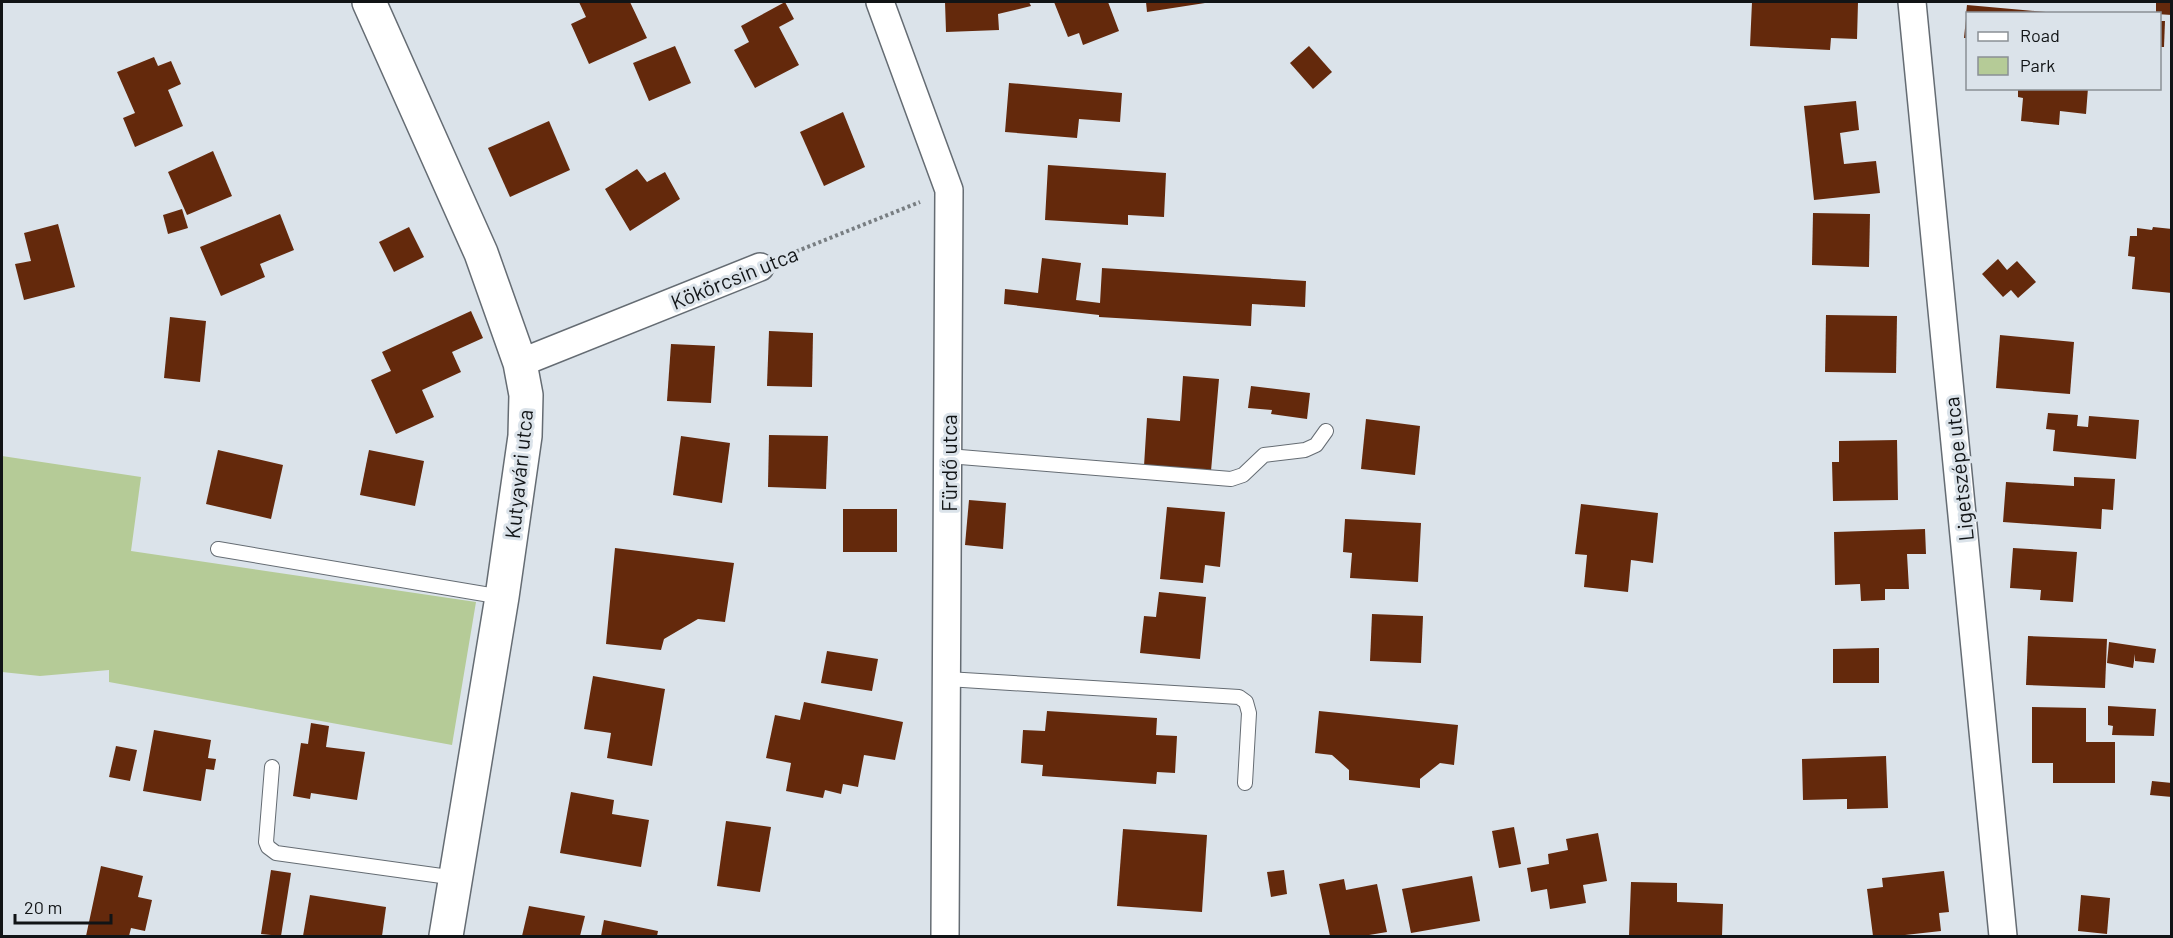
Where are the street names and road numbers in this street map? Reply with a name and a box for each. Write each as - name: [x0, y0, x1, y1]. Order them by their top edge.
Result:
- street label: Kökörcsin utca: [667, 240, 801, 314]
- street label: Ligetszépe utca: [1938, 396, 1978, 542]
- street label: Kutyavári utca: [499, 408, 537, 540]
- street label: Fürdő utca: [936, 414, 961, 512]

